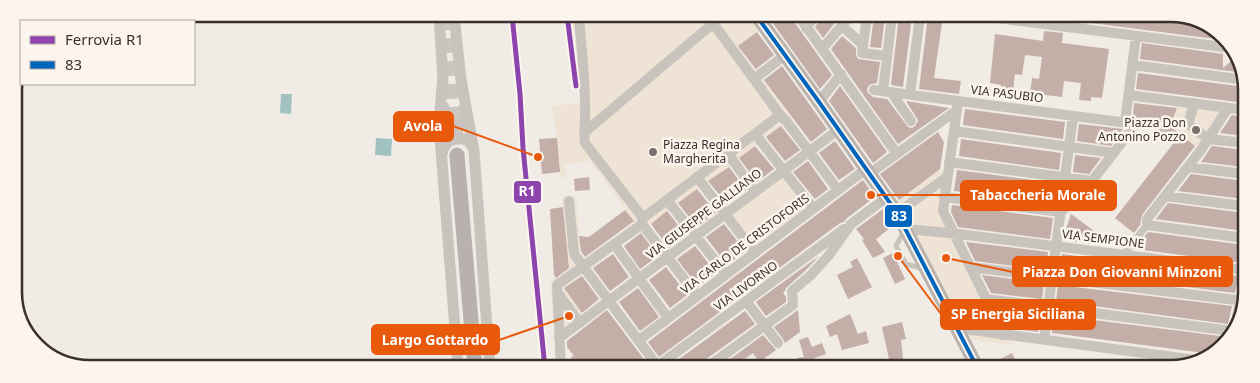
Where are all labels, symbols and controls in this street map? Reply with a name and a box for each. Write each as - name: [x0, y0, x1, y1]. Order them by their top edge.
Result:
- legend: [20, 20, 195, 85]
- text: Ferrovia R1: [65, 29, 144, 49]
- text: 83: [65, 54, 82, 74]
- street label: VIA PASUBIO: [970, 81, 1044, 106]
- callout: Avola: [394, 112, 453, 141]
- place label: Piazza Don Antonino Pozzo: [1098, 114, 1186, 145]
- text: Avola: [404, 116, 443, 135]
- marker: Piazza Don Antonino Pozzo: [1190, 124, 1202, 136]
- place label: Piazza Regina Margherita: [663, 136, 740, 167]
- marker: Piazza Regina Margherita: [647, 146, 659, 158]
- street label: VIA GIUSEPPE GALLIANO: [643, 165, 765, 263]
- line badge: R1: [513, 180, 542, 204]
- text: R1: [518, 181, 536, 200]
- callout: Tabaccheria Morale: [961, 181, 1116, 210]
- text: Tabaccheria Morale: [970, 185, 1106, 204]
- street label: VIA CARLO DE CRISTOFORIS: [677, 189, 813, 298]
- line badge: 83: [884, 204, 913, 228]
- text: 83: [891, 206, 907, 225]
- street label: VIA SEMPIONE: [1061, 225, 1145, 252]
- street label: VIA LIVORNO: [710, 257, 781, 314]
- callout: Piazza Don Giovanni Minzoni: [1013, 257, 1232, 286]
- text: Piazza Don Giovanni Minzoni: [1022, 262, 1222, 281]
- callout: SP Energia Siciliana: [941, 300, 1095, 329]
- text: SP Energia Siciliana: [951, 304, 1085, 323]
- callout: Largo Gottardo: [372, 325, 499, 354]
- text: Largo Gottardo: [382, 330, 489, 349]

